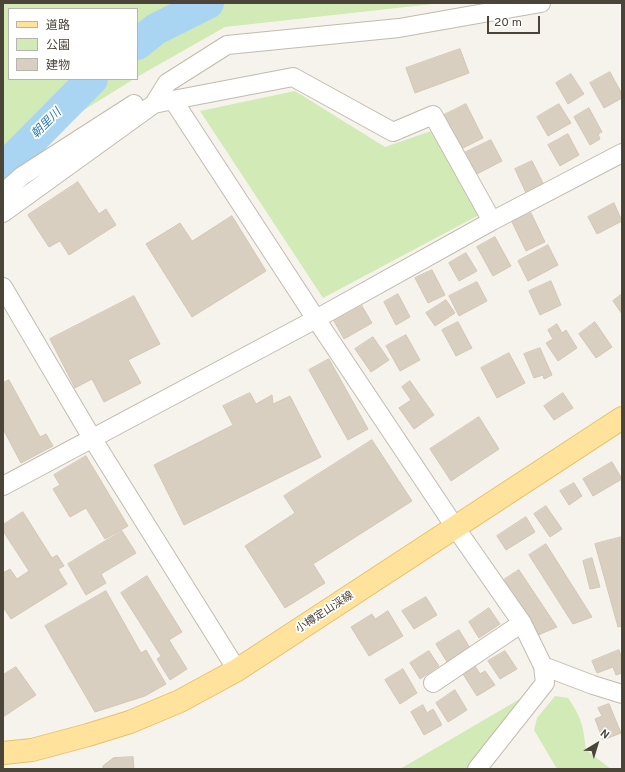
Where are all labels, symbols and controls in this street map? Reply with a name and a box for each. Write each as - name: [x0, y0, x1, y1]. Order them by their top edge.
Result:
- legend: [8, 8, 138, 80]
- scale bar: [489, 8, 542, 34]
- text: 20 m: [494, 15, 522, 31]
- text: 道路: [46, 18, 70, 34]
- text: 公園: [46, 38, 70, 54]
- text: 建物: [46, 58, 70, 74]
- water label: 朝里川: [29, 106, 65, 142]
- street label: 小樽定山渓線: [294, 589, 356, 637]
- north arrow: [577, 724, 617, 764]
- text: N: [597, 727, 612, 742]

